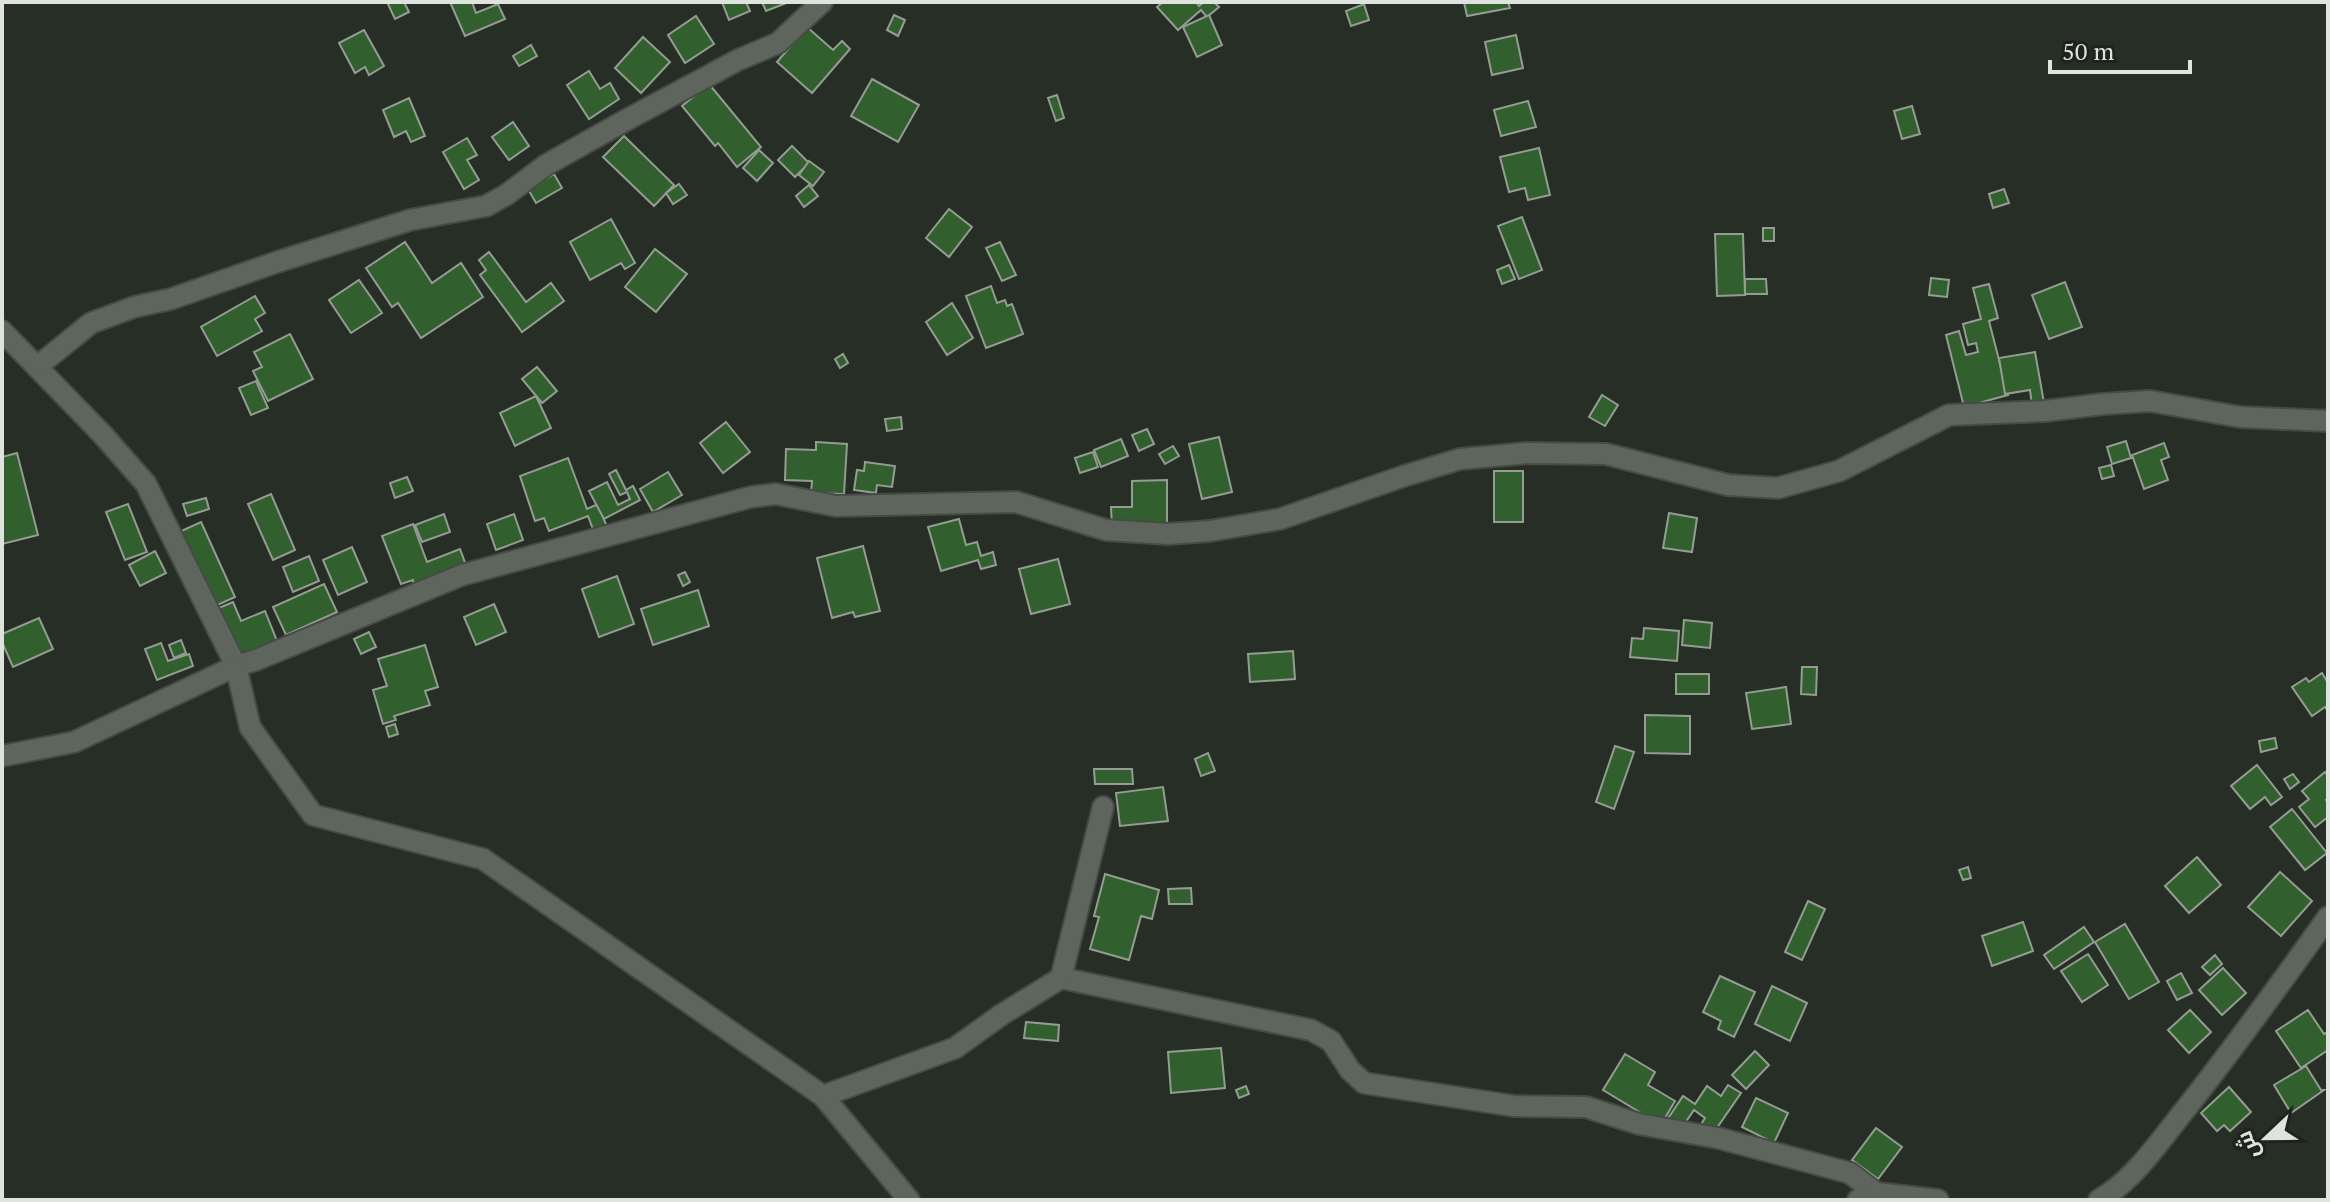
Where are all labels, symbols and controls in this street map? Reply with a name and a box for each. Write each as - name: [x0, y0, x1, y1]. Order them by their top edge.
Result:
- scale bar: [2050, 24, 2190, 74]
- text: 50 m: [2062, 35, 2114, 67]
- north arrow: [2226, 1098, 2306, 1178]
- text: ش: [2228, 1127, 2266, 1164]

